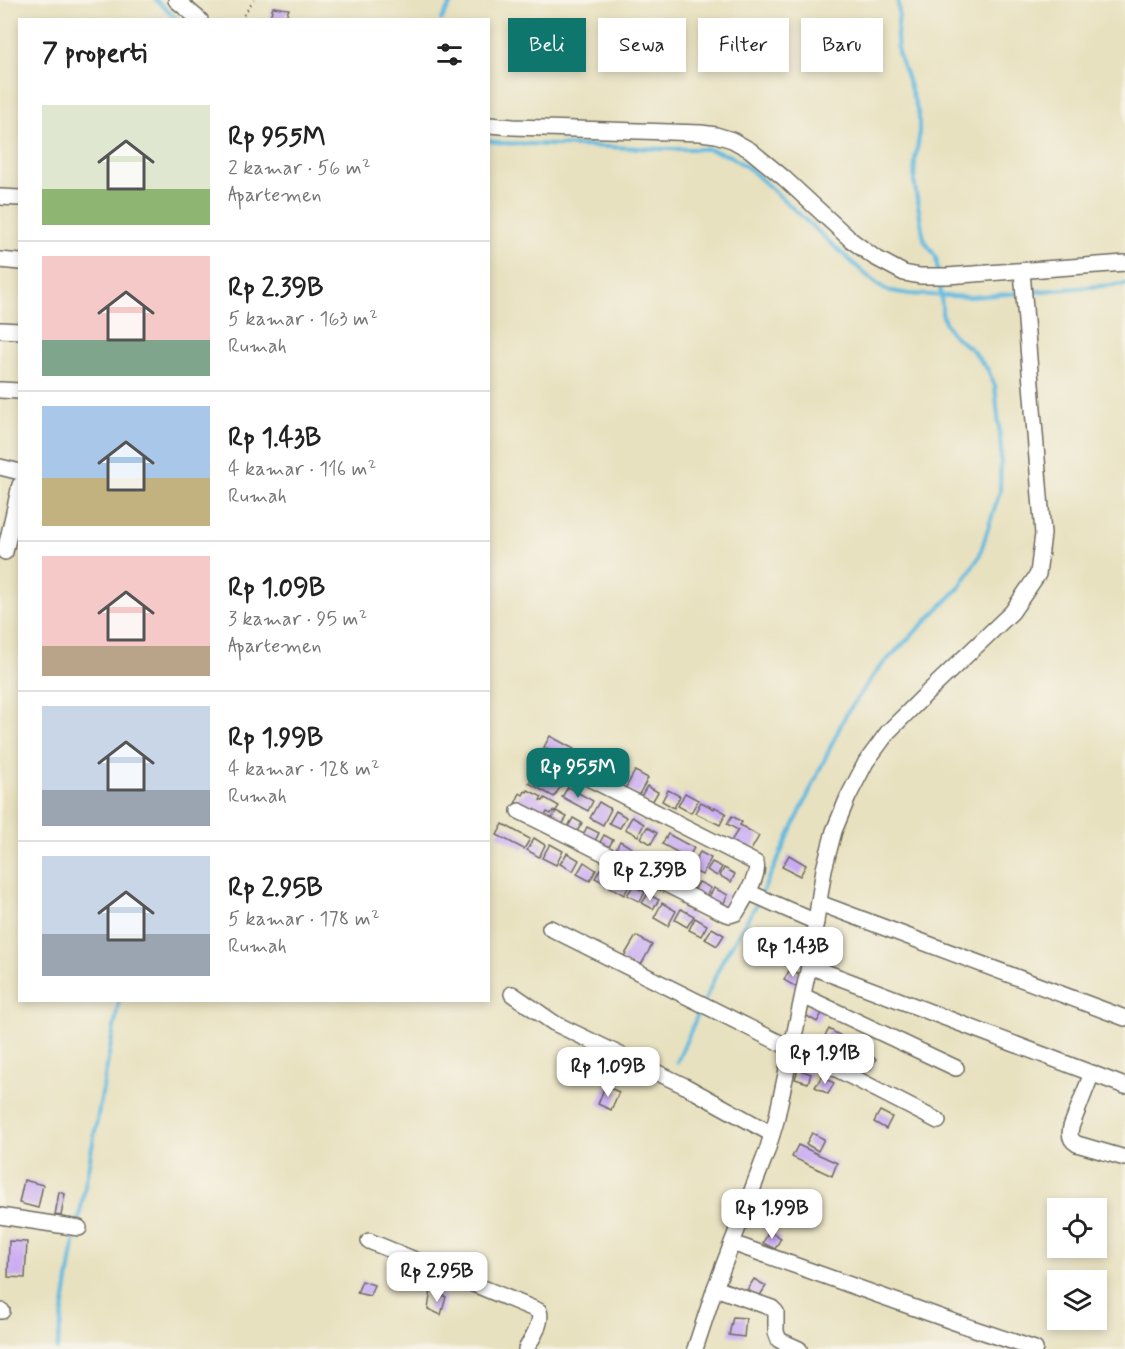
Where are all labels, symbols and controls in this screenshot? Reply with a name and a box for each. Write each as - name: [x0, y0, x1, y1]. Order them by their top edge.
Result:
- chip: Beli: [508, 18, 586, 72]
- chip: Sewa: [598, 18, 686, 72]
- chip: Filter: [698, 18, 789, 72]
- chip: Baru: [801, 18, 883, 72]
- text: 7 properti: [42, 37, 147, 71]
- icon: filters: [433, 38, 466, 71]
- text: Rp 955M: [228, 121, 325, 155]
- icon: home: [90, 129, 162, 201]
- text: 2 kamar · 56 m²: [228, 155, 371, 182]
- text: Apartemen: [228, 182, 321, 209]
- text: Rp 2.39B: [228, 272, 323, 306]
- icon: home: [90, 280, 162, 352]
- text: 5 kamar · 163 m²: [228, 306, 378, 333]
- text: Rumah: [228, 333, 287, 360]
- text: Rp 1.43B: [228, 422, 321, 456]
- icon: home: [90, 430, 162, 502]
- text: 4 kamar · 116 m²: [228, 456, 376, 483]
- text: Rumah: [228, 483, 287, 510]
- text: Rp 1.09B: [228, 572, 325, 606]
- icon: home: [90, 580, 162, 652]
- text: 3 kamar · 95 m²: [228, 606, 367, 633]
- text: Apartemen: [228, 633, 321, 660]
- text: Rp 1.99B: [228, 722, 323, 756]
- icon: home: [90, 730, 162, 802]
- pin: Rp 955M: [523, 748, 633, 799]
- text: Rp 955M: [541, 754, 615, 781]
- text: 4 kamar · 128 m²: [228, 756, 380, 783]
- text: Rumah: [228, 783, 287, 810]
- pin: Rp 2.39B: [588, 851, 712, 902]
- text: Rp 2.39B: [613, 857, 687, 884]
- text: Rp 2.95B: [228, 872, 323, 906]
- icon: home: [90, 880, 162, 952]
- text: 5 kamar · 178 m²: [228, 906, 380, 933]
- pin: Rp 1.43B: [731, 927, 855, 978]
- text: Rumah: [228, 933, 287, 960]
- text: Rp 1.43B: [757, 933, 829, 960]
- pin: Rp 1.91B: [763, 1034, 887, 1085]
- text: Rp 1.91B: [790, 1040, 860, 1067]
- pin: Rp 1.09B: [546, 1047, 670, 1098]
- text: Rp 1.09B: [571, 1053, 645, 1080]
- pin: Rp 1.99B: [710, 1189, 834, 1240]
- text: Rp 1.99B: [735, 1195, 809, 1222]
- map controls: [1047, 1198, 1107, 1330]
- button: locate: [1047, 1198, 1107, 1258]
- pin: Rp 2.95B: [375, 1252, 499, 1303]
- text: Rp 2.95B: [401, 1258, 473, 1285]
- button: layers: [1047, 1270, 1107, 1330]

